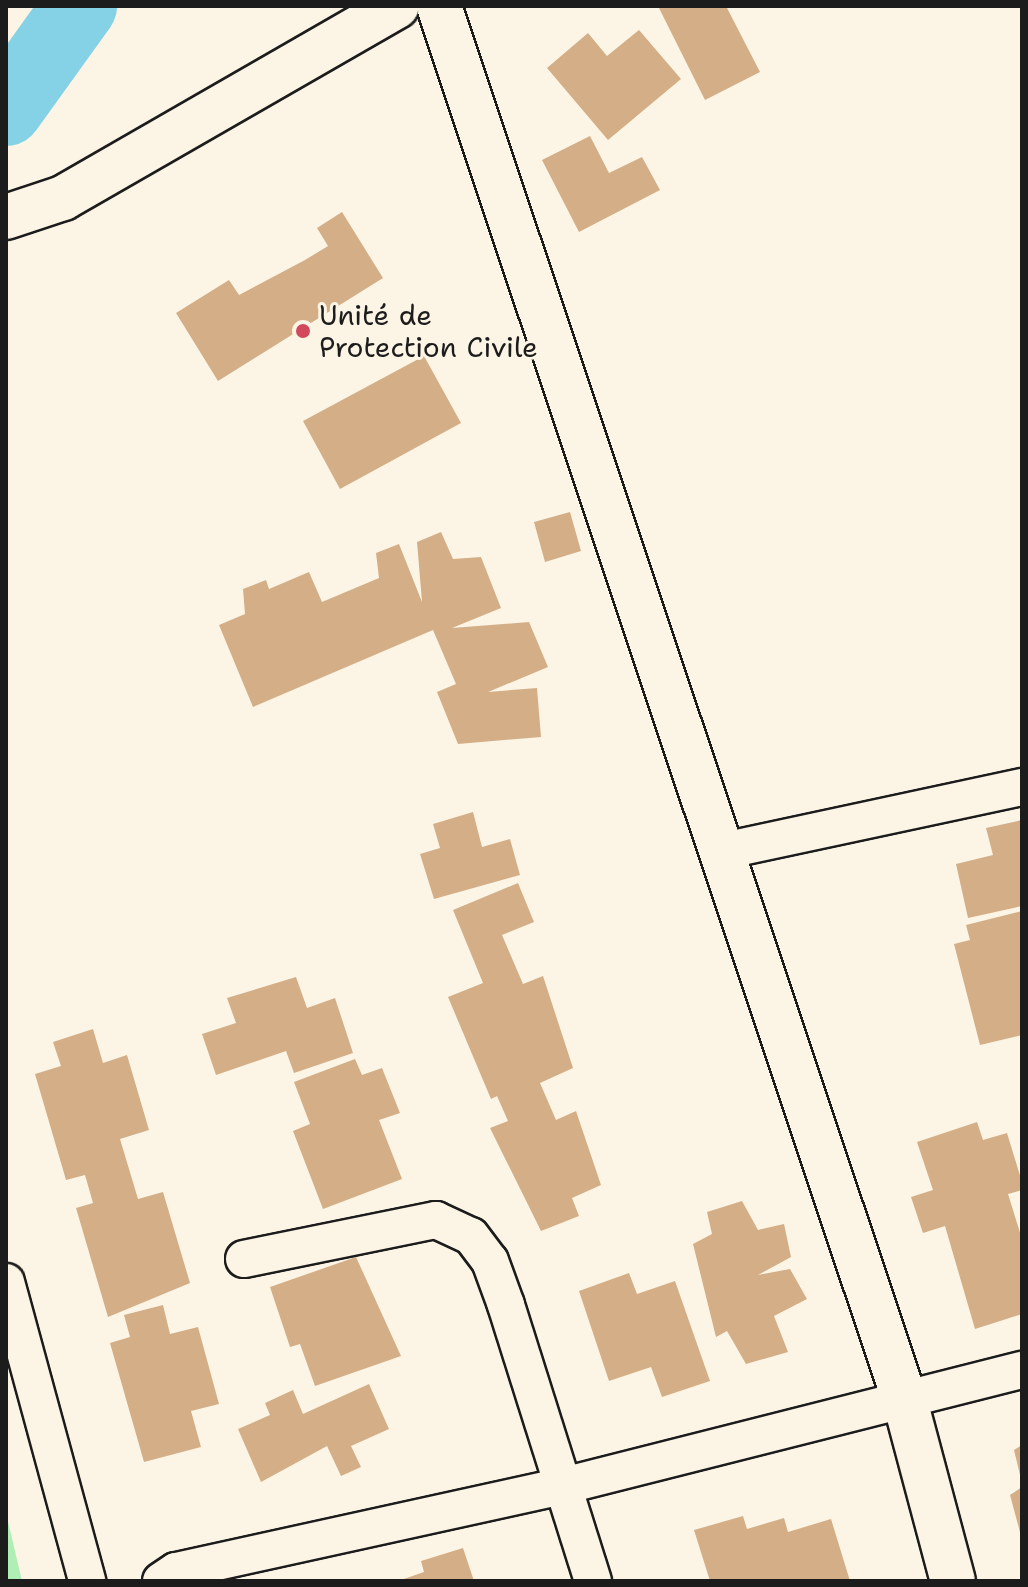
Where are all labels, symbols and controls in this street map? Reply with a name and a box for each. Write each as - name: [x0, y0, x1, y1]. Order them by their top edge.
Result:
- place label: Unité de Protection Civile: [319, 298, 538, 364]
- marker: Unité de Protection Civile: [294, 322, 312, 340]

